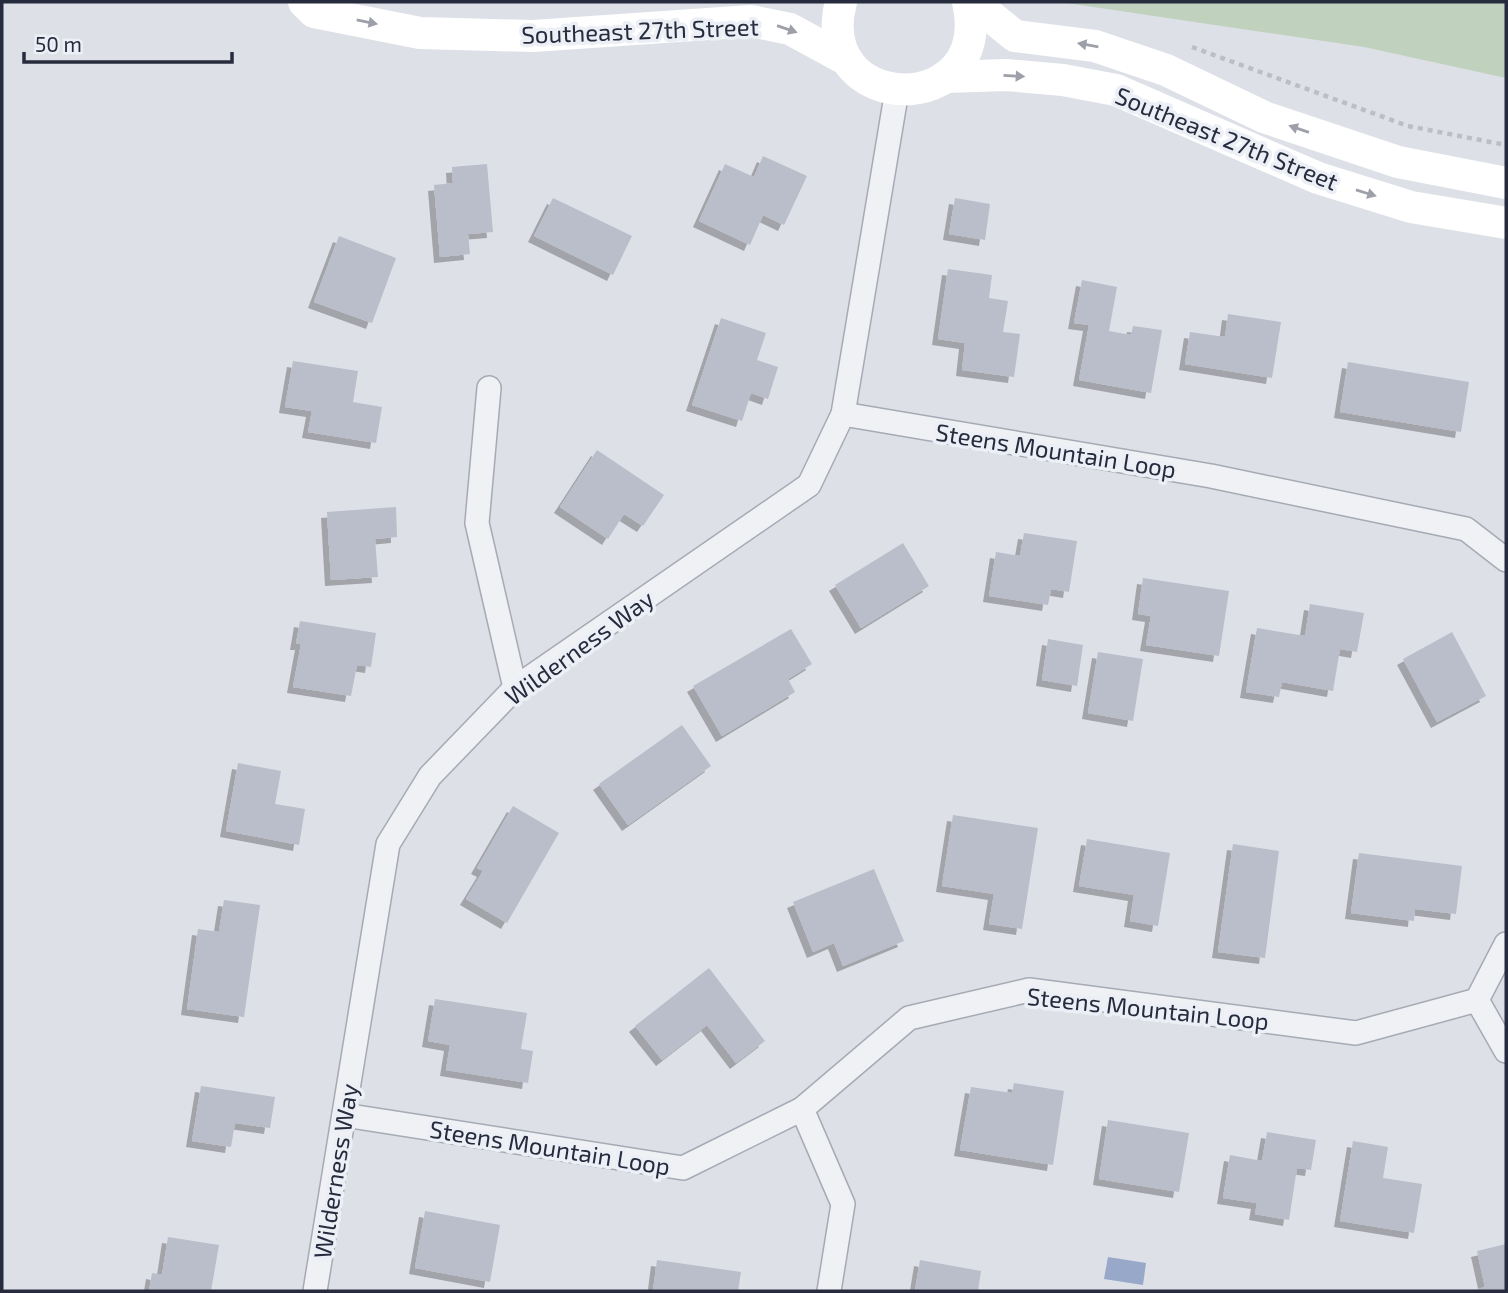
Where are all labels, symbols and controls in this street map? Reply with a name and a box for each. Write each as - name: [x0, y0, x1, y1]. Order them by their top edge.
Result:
- street label: Southeast 27th Street: [521, 11, 759, 49]
- one-way arrow: [356, 17, 378, 28]
- scale bar: [24, 21, 233, 65]
- one-way arrow: [777, 25, 798, 35]
- text: 50 m: [35, 31, 82, 56]
- one-way arrow: [1077, 39, 1099, 50]
- one-way arrow: [1003, 71, 1025, 82]
- street label: Southeast 27th Street: [1111, 80, 1343, 196]
- one-way arrow: [1288, 123, 1309, 134]
- one-way arrow: [1356, 188, 1377, 199]
- street label: Steens Mountain Loop: [934, 417, 1178, 483]
- street label: Wilderness Way: [499, 583, 659, 711]
- street label: Steens Mountain Loop: [1026, 981, 1270, 1035]
- street label: Wilderness Way: [307, 1081, 363, 1261]
- street label: Steens Mountain Loop: [428, 1114, 672, 1180]

